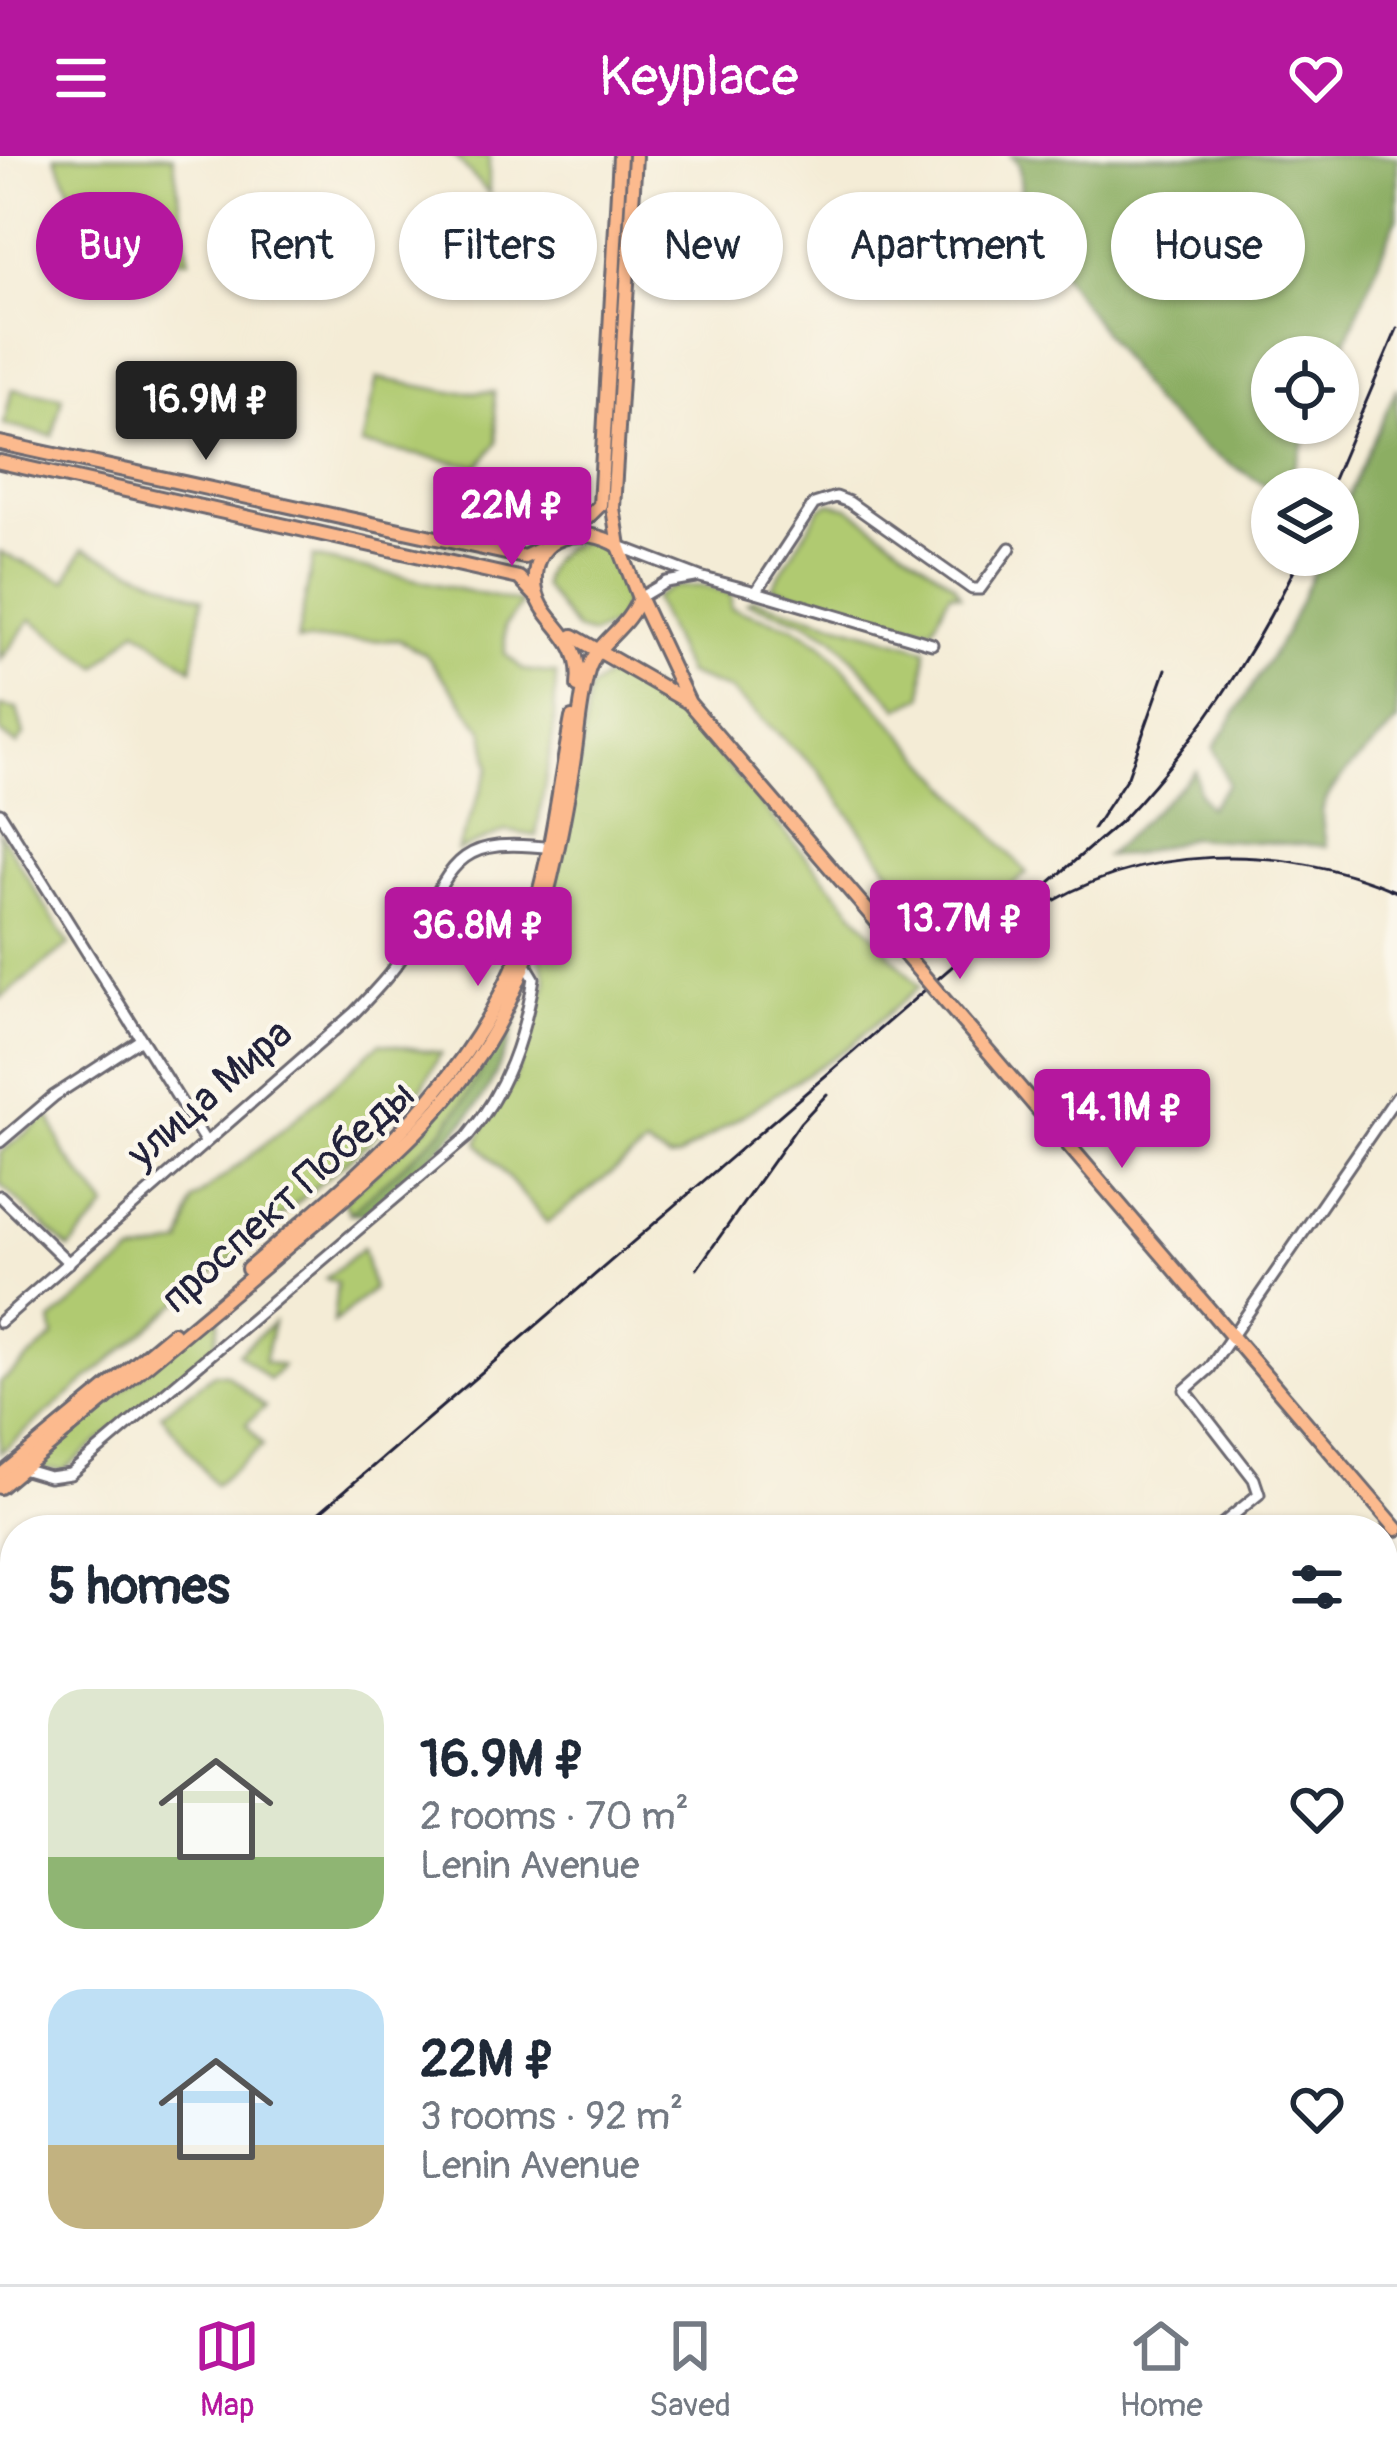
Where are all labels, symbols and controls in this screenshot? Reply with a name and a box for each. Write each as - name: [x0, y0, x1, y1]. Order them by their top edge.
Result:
- text: Keyplace: [599, 44, 798, 112]
- icon: menu: [48, 45, 114, 111]
- icon: heart: [1283, 45, 1349, 111]
- chip: Buy: [36, 192, 183, 300]
- chip: Rent: [207, 192, 375, 300]
- chip: Filters: [399, 192, 597, 300]
- chip: New: [621, 192, 783, 300]
- chip: Apartment: [807, 192, 1087, 300]
- chip: House: [1111, 192, 1305, 300]
- map controls: [1251, 336, 1359, 576]
- button: locate: [1251, 336, 1359, 444]
- pin: 16.9M ₽: [95, 361, 317, 463]
- text: 16.9M ₽: [143, 375, 269, 424]
- pin: 22M ₽: [428, 467, 596, 569]
- button: layers: [1251, 468, 1359, 576]
- text: 22M ₽: [460, 481, 564, 530]
- pin: 13.7M ₽: [849, 880, 1071, 982]
- pin: 36.8M ₽: [367, 887, 589, 989]
- text: 13.7M ₽: [897, 894, 1023, 943]
- text: 36.8M ₽: [412, 901, 544, 950]
- street label: улица Мира: [116, 1008, 303, 1181]
- street label: проспект Победы: [150, 1069, 426, 1325]
- pin: 14.1M ₽: [1011, 1069, 1233, 1171]
- text: 14.1M ₽: [1061, 1083, 1183, 1132]
- icon: filters: [1284, 1554, 1350, 1620]
- text: 5 homes: [48, 1555, 230, 1619]
- text: 16.9M ₽: [420, 1728, 585, 1792]
- icon: home: [144, 1737, 288, 1881]
- icon: heart: [1284, 1776, 1350, 1842]
- text: 2 rooms · 70 m²: [420, 1792, 689, 1841]
- text: Lenin Avenue: [420, 1841, 640, 1890]
- text: 22M ₽: [420, 2028, 555, 2092]
- icon: home: [144, 2037, 288, 2181]
- icon: heart: [1284, 2076, 1350, 2142]
- text: 3 rooms · 92 m²: [420, 2092, 683, 2141]
- text: Lenin Avenue: [420, 2141, 640, 2190]
- tab: Map: [194, 2313, 260, 2426]
- tab: Saved: [649, 2313, 731, 2426]
- tab: Home: [1119, 2313, 1203, 2426]

